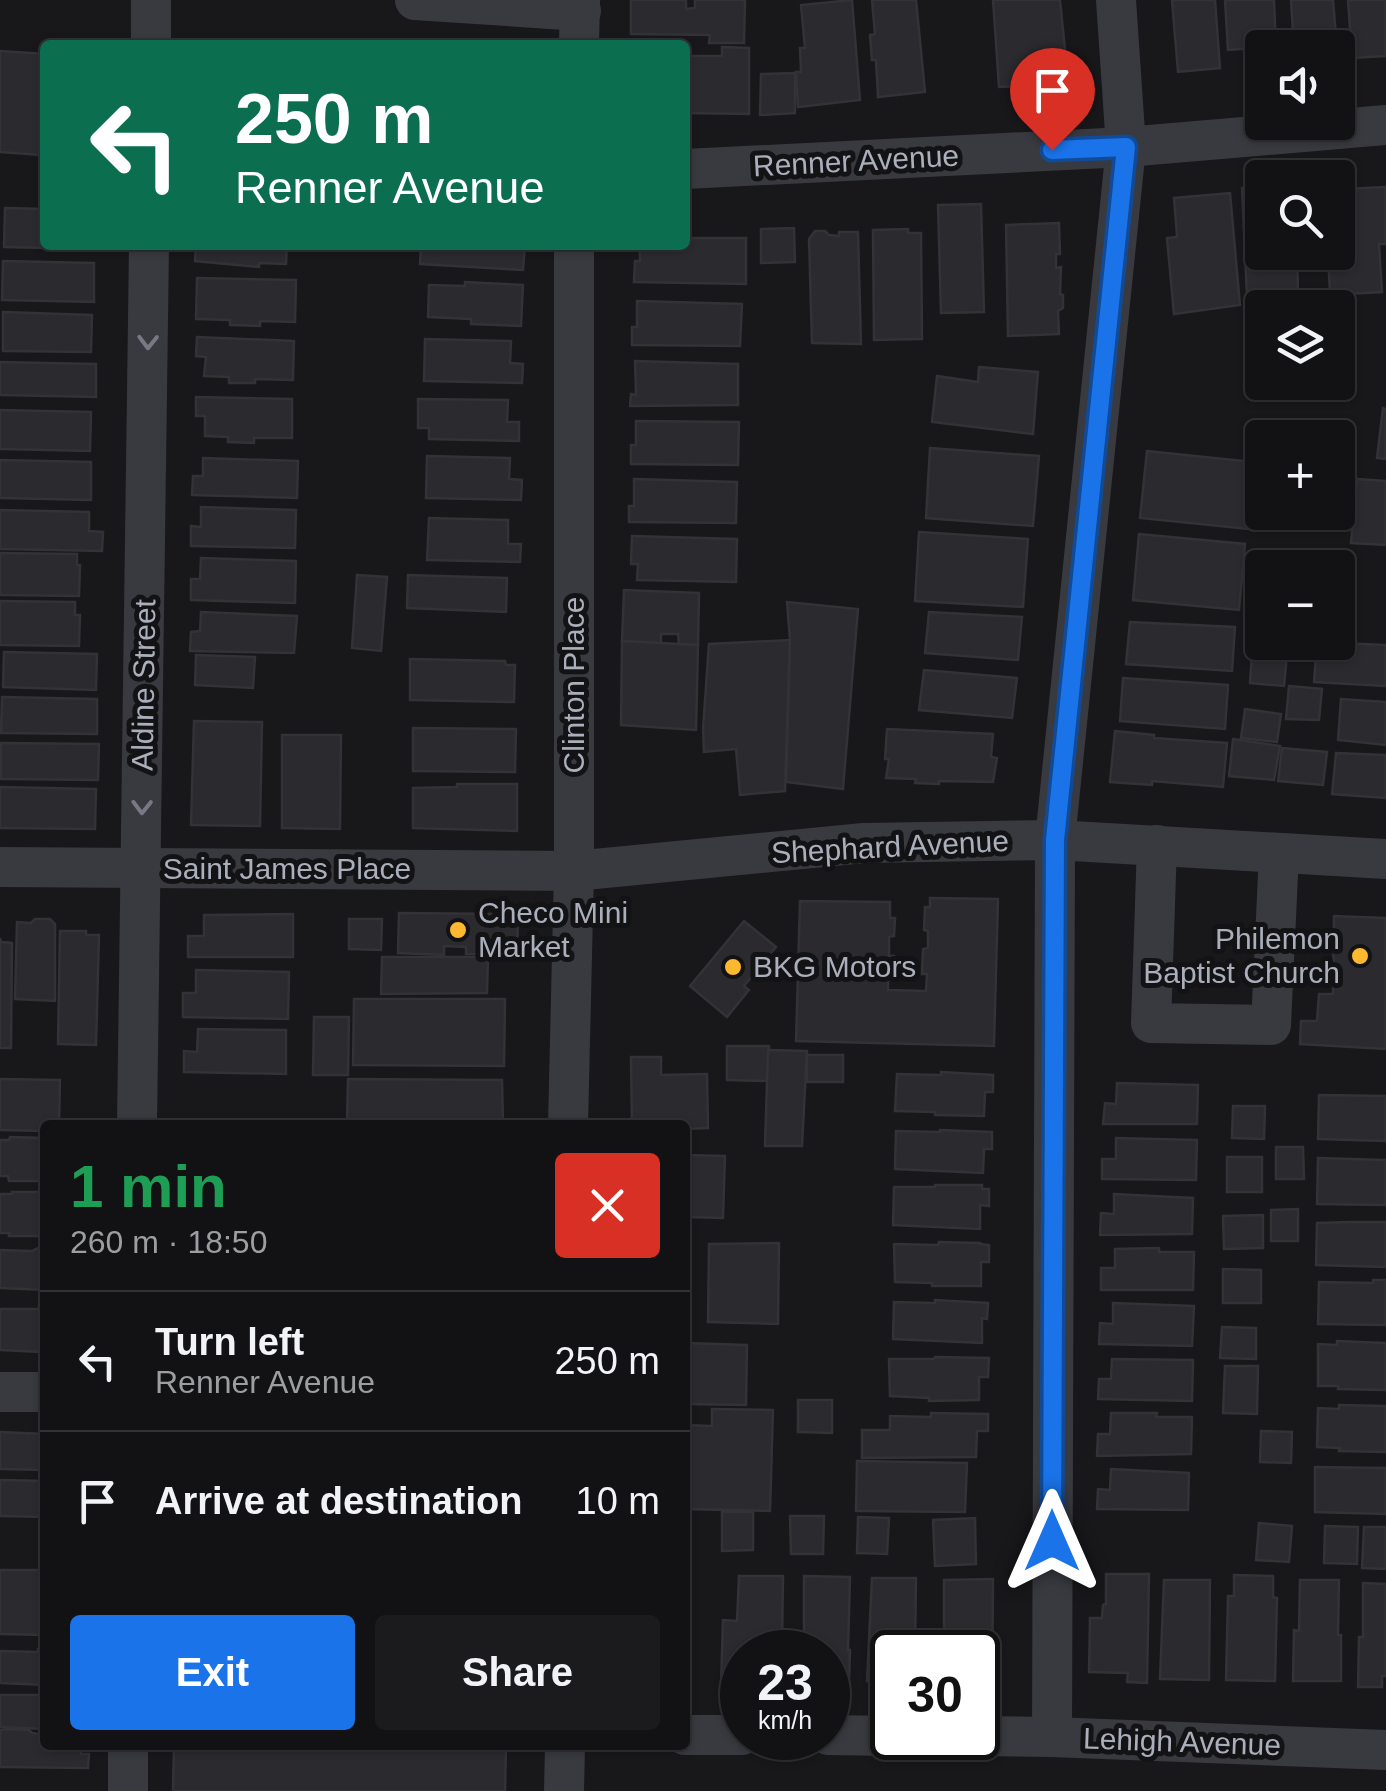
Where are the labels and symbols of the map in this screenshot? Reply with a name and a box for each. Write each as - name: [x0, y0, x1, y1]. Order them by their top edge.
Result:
- pin: [1010, 48, 1095, 151]
- street label: Renner Avenue: [752, 139, 960, 182]
- one-way arrow: [137, 335, 158, 351]
- street label: Clinton Place: [557, 597, 590, 773]
- street label: Aldine Street: [126, 598, 162, 771]
- one-way arrow: [131, 800, 153, 816]
- street label: Shephard Avenue: [770, 824, 1010, 869]
- street label: Saint James Place: [163, 852, 411, 885]
- place label: Checo Mini Market: [478, 896, 628, 963]
- marker: Checo Mini Market: [447, 919, 469, 941]
- place label: Philemon Baptist Church: [1143, 922, 1340, 989]
- marker: Philemon Baptist Church: [1349, 945, 1371, 967]
- place label: BKG Motors: [753, 950, 916, 983]
- marker: BKG Motors: [722, 956, 744, 978]
- position arrow: [1000, 1489, 1104, 1593]
- speed limit sign: 30: [870, 1630, 1000, 1760]
- street label: Lehigh Avenue: [1083, 1722, 1282, 1761]

